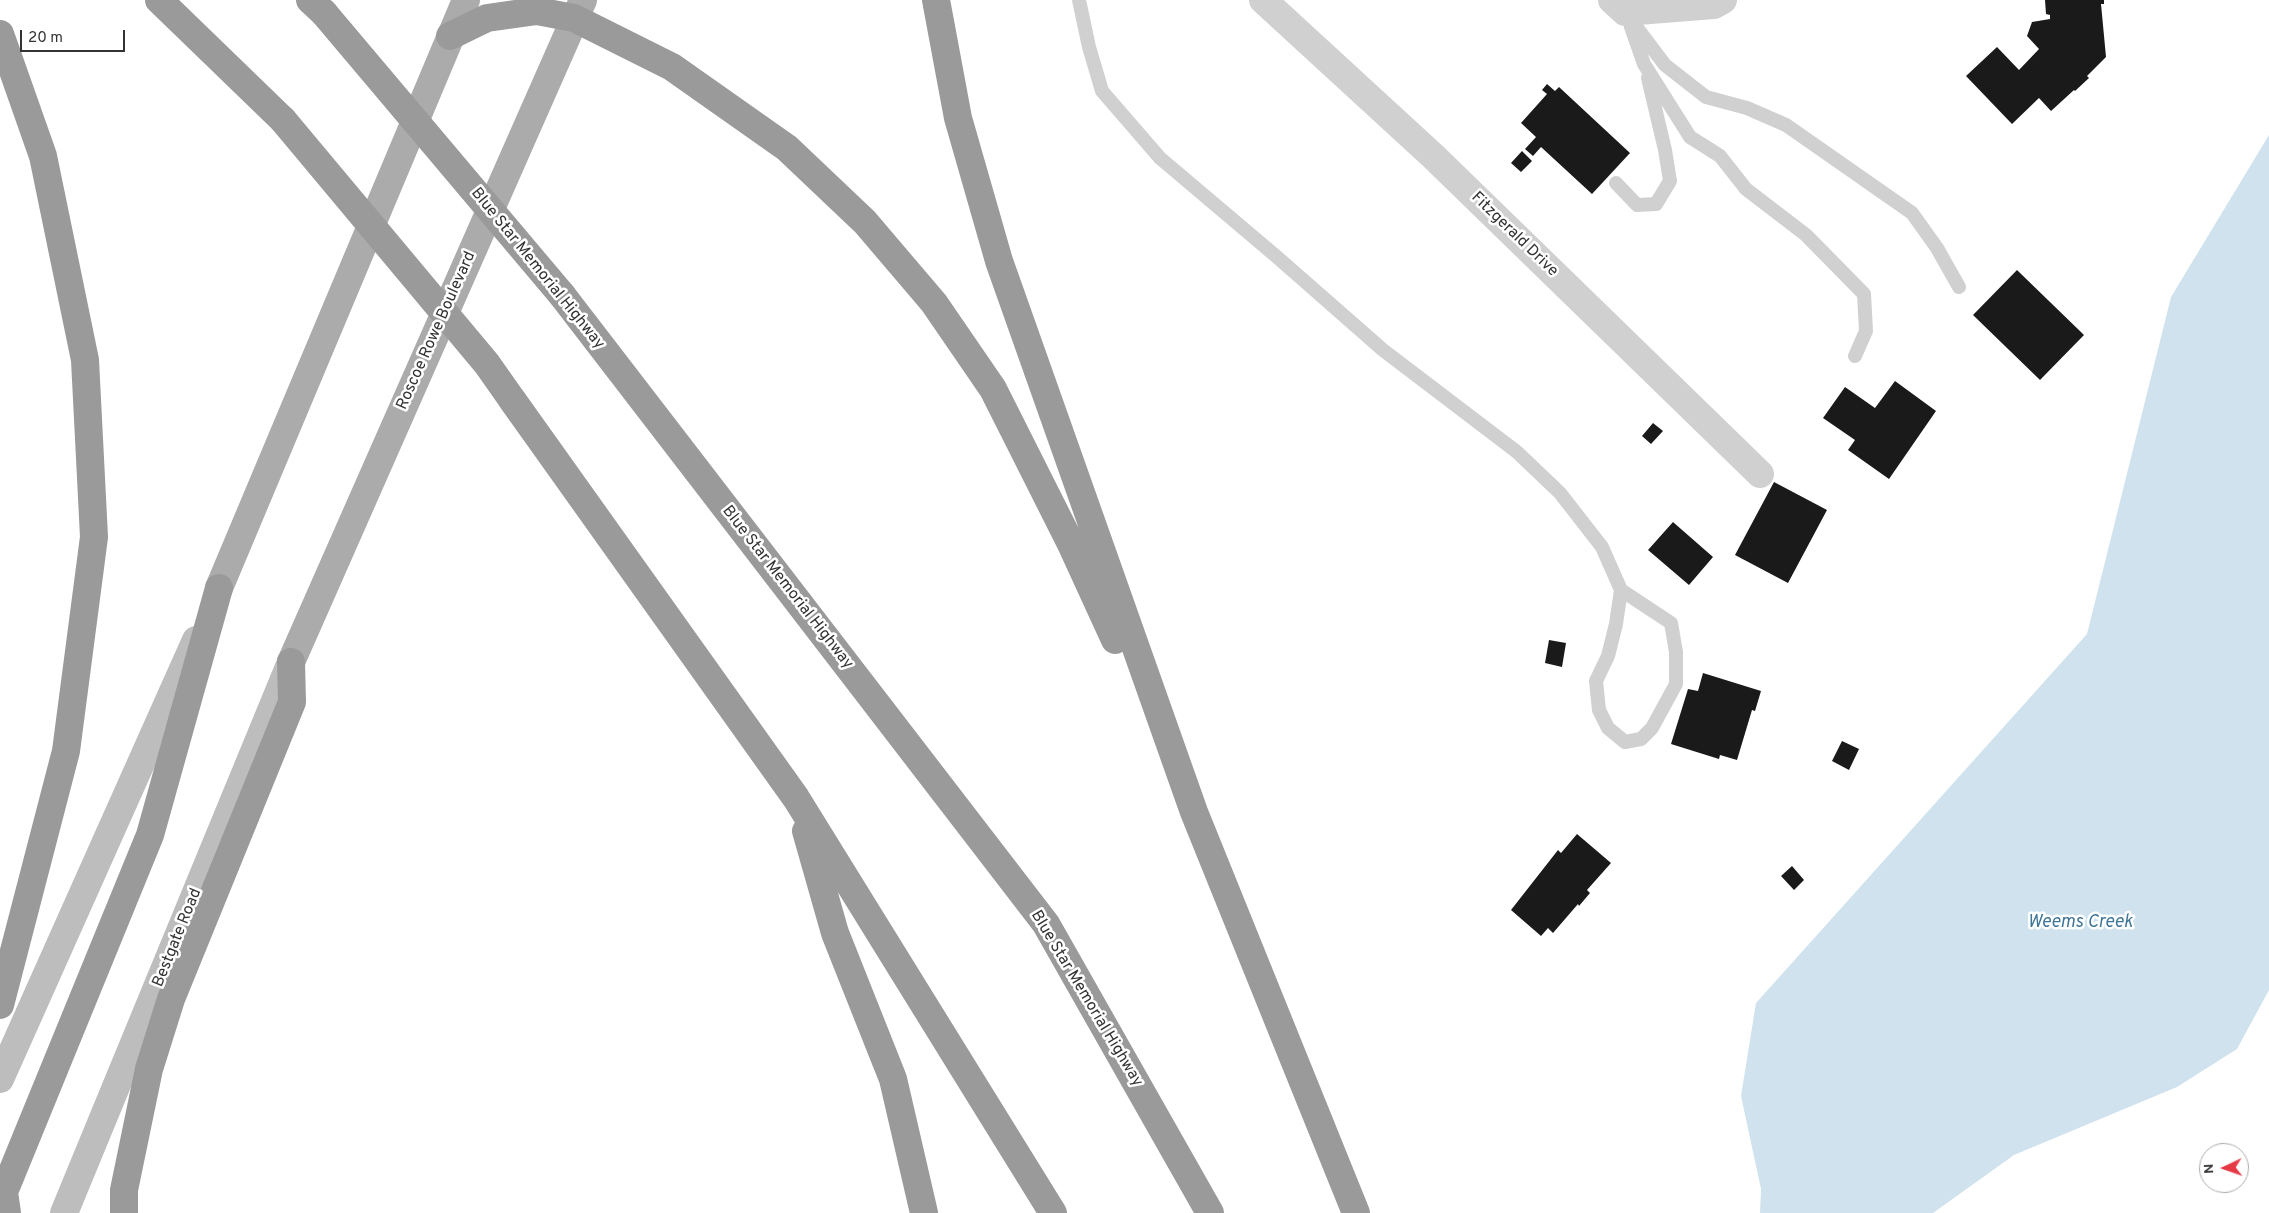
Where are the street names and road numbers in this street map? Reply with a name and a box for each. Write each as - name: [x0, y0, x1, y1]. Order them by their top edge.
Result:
- street label: Blue Star Memorial Highway: [466, 184, 608, 354]
- street label: Fitzgerald Drive: [1466, 189, 1562, 281]
- street label: Roscoe Rowe Boulevard: [393, 249, 481, 413]
- street label: Blue Star Memorial Highway: [717, 502, 857, 674]
- street label: Bestgate Road: [149, 886, 207, 990]
- street label: Blue Star Memorial Highway: [1026, 907, 1146, 1091]

